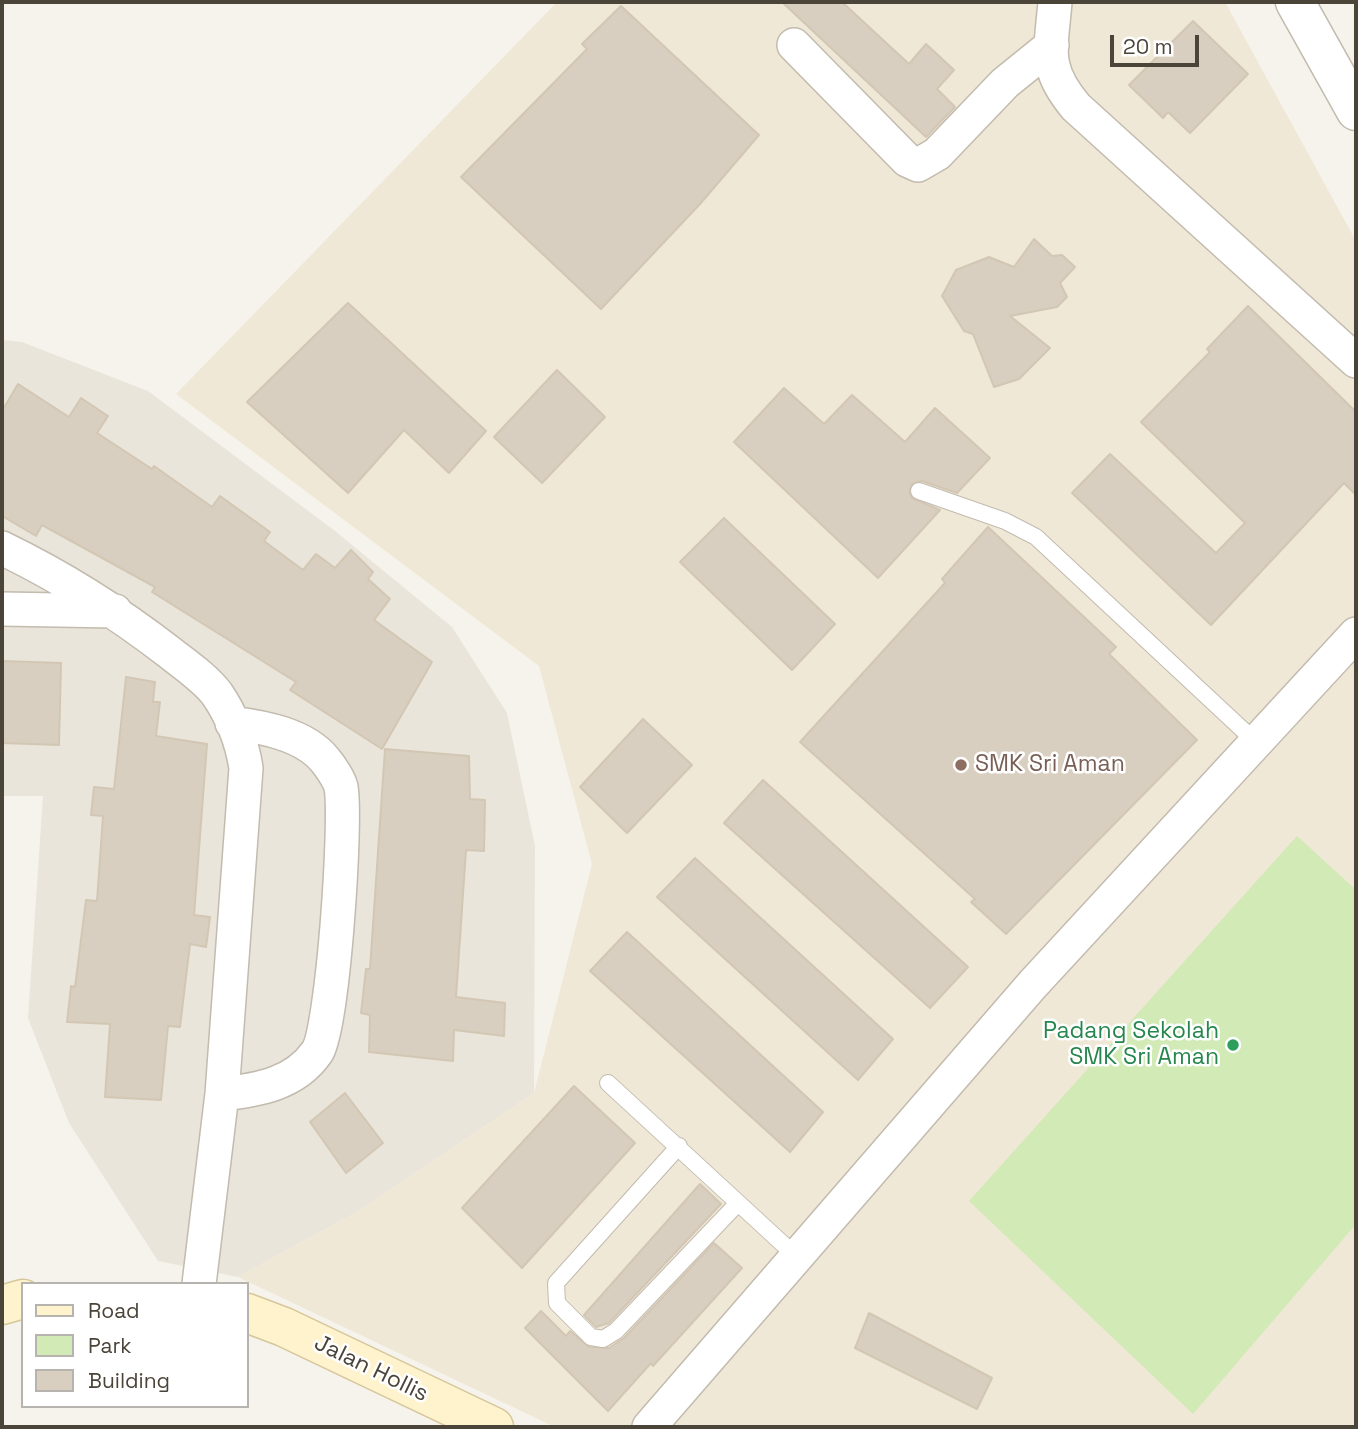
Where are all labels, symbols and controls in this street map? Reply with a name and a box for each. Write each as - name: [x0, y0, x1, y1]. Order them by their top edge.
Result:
- scale bar: [1113, 21, 1202, 65]
- text: 20 m: [1123, 33, 1173, 60]
- place label: SMK Sri Aman: [975, 751, 1125, 779]
- marker: SMK Sri Aman: [953, 757, 969, 773]
- place label: Padang Sekolah SMK Sri Aman: [1043, 1018, 1219, 1072]
- marker: Padang Sekolah SMK Sri Aman: [1225, 1037, 1241, 1053]
- legend: [21, 1282, 248, 1408]
- text: Road: [88, 1297, 140, 1324]
- street label: Jalan Hollis: [309, 1330, 433, 1408]
- text: Park: [88, 1332, 132, 1359]
- text: Building: [88, 1367, 170, 1394]

